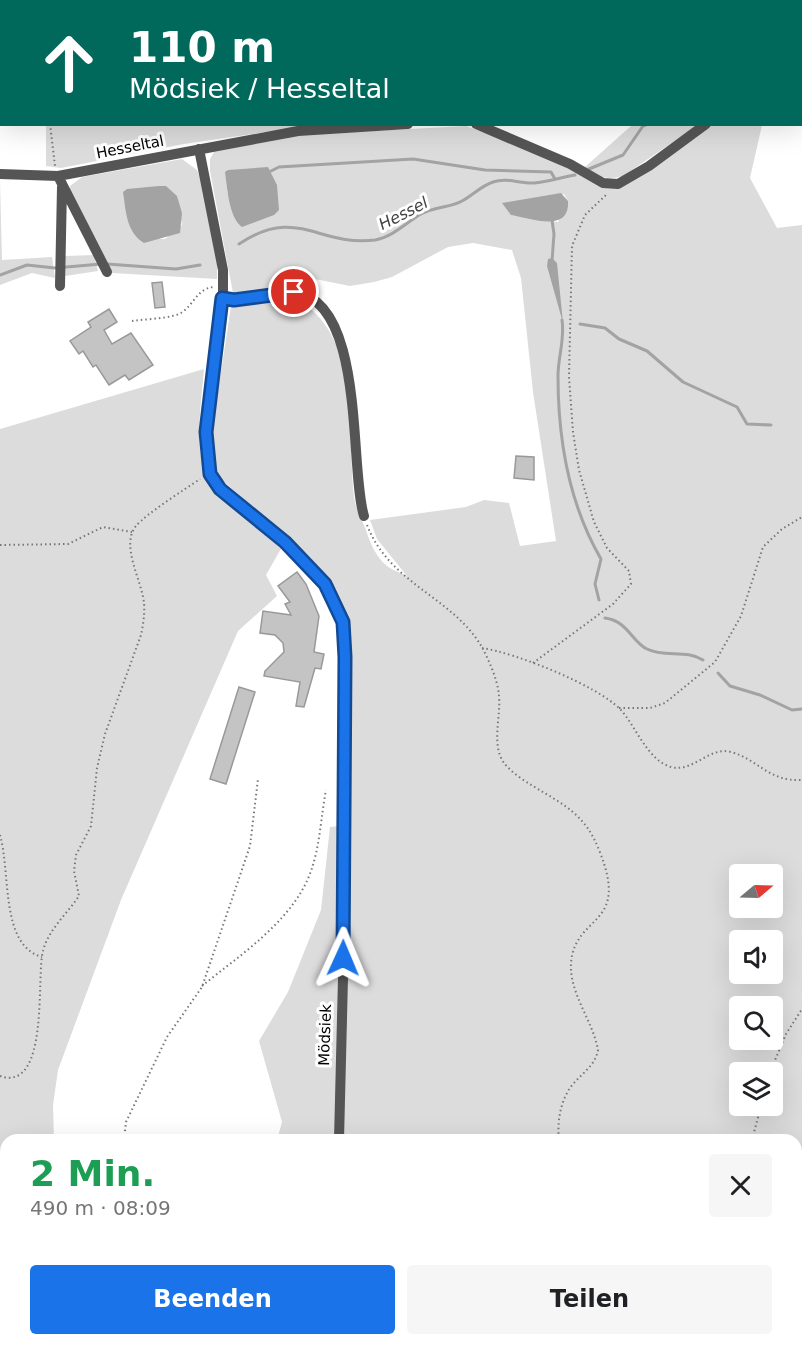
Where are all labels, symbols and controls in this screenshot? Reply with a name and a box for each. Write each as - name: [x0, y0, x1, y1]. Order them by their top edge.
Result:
- text: 110 m: [129, 23, 275, 72]
- icon: ahead: [30, 24, 108, 102]
- text: Mödsiek / Hesseltal: [129, 73, 390, 104]
- street label: Hesseltal: [95, 132, 165, 162]
- water label: Hessel: [375, 193, 432, 234]
- pin: [268, 266, 319, 317]
- icon: arrive: [277, 275, 310, 308]
- north arrow: [729, 864, 783, 918]
- map controls: [729, 864, 783, 1116]
- position arrow: [311, 926, 375, 990]
- button: sound: [729, 930, 783, 984]
- button: search: [729, 996, 783, 1050]
- street label: Mödsiek: [315, 1004, 335, 1066]
- button: layers: [729, 1062, 783, 1116]
- text: 2 Min.: [30, 1153, 155, 1194]
- button: close: [709, 1154, 772, 1217]
- text: 490 m · 08:09: [30, 1196, 171, 1220]
- button: Beenden: [30, 1265, 395, 1334]
- button: Teilen: [407, 1265, 772, 1334]

